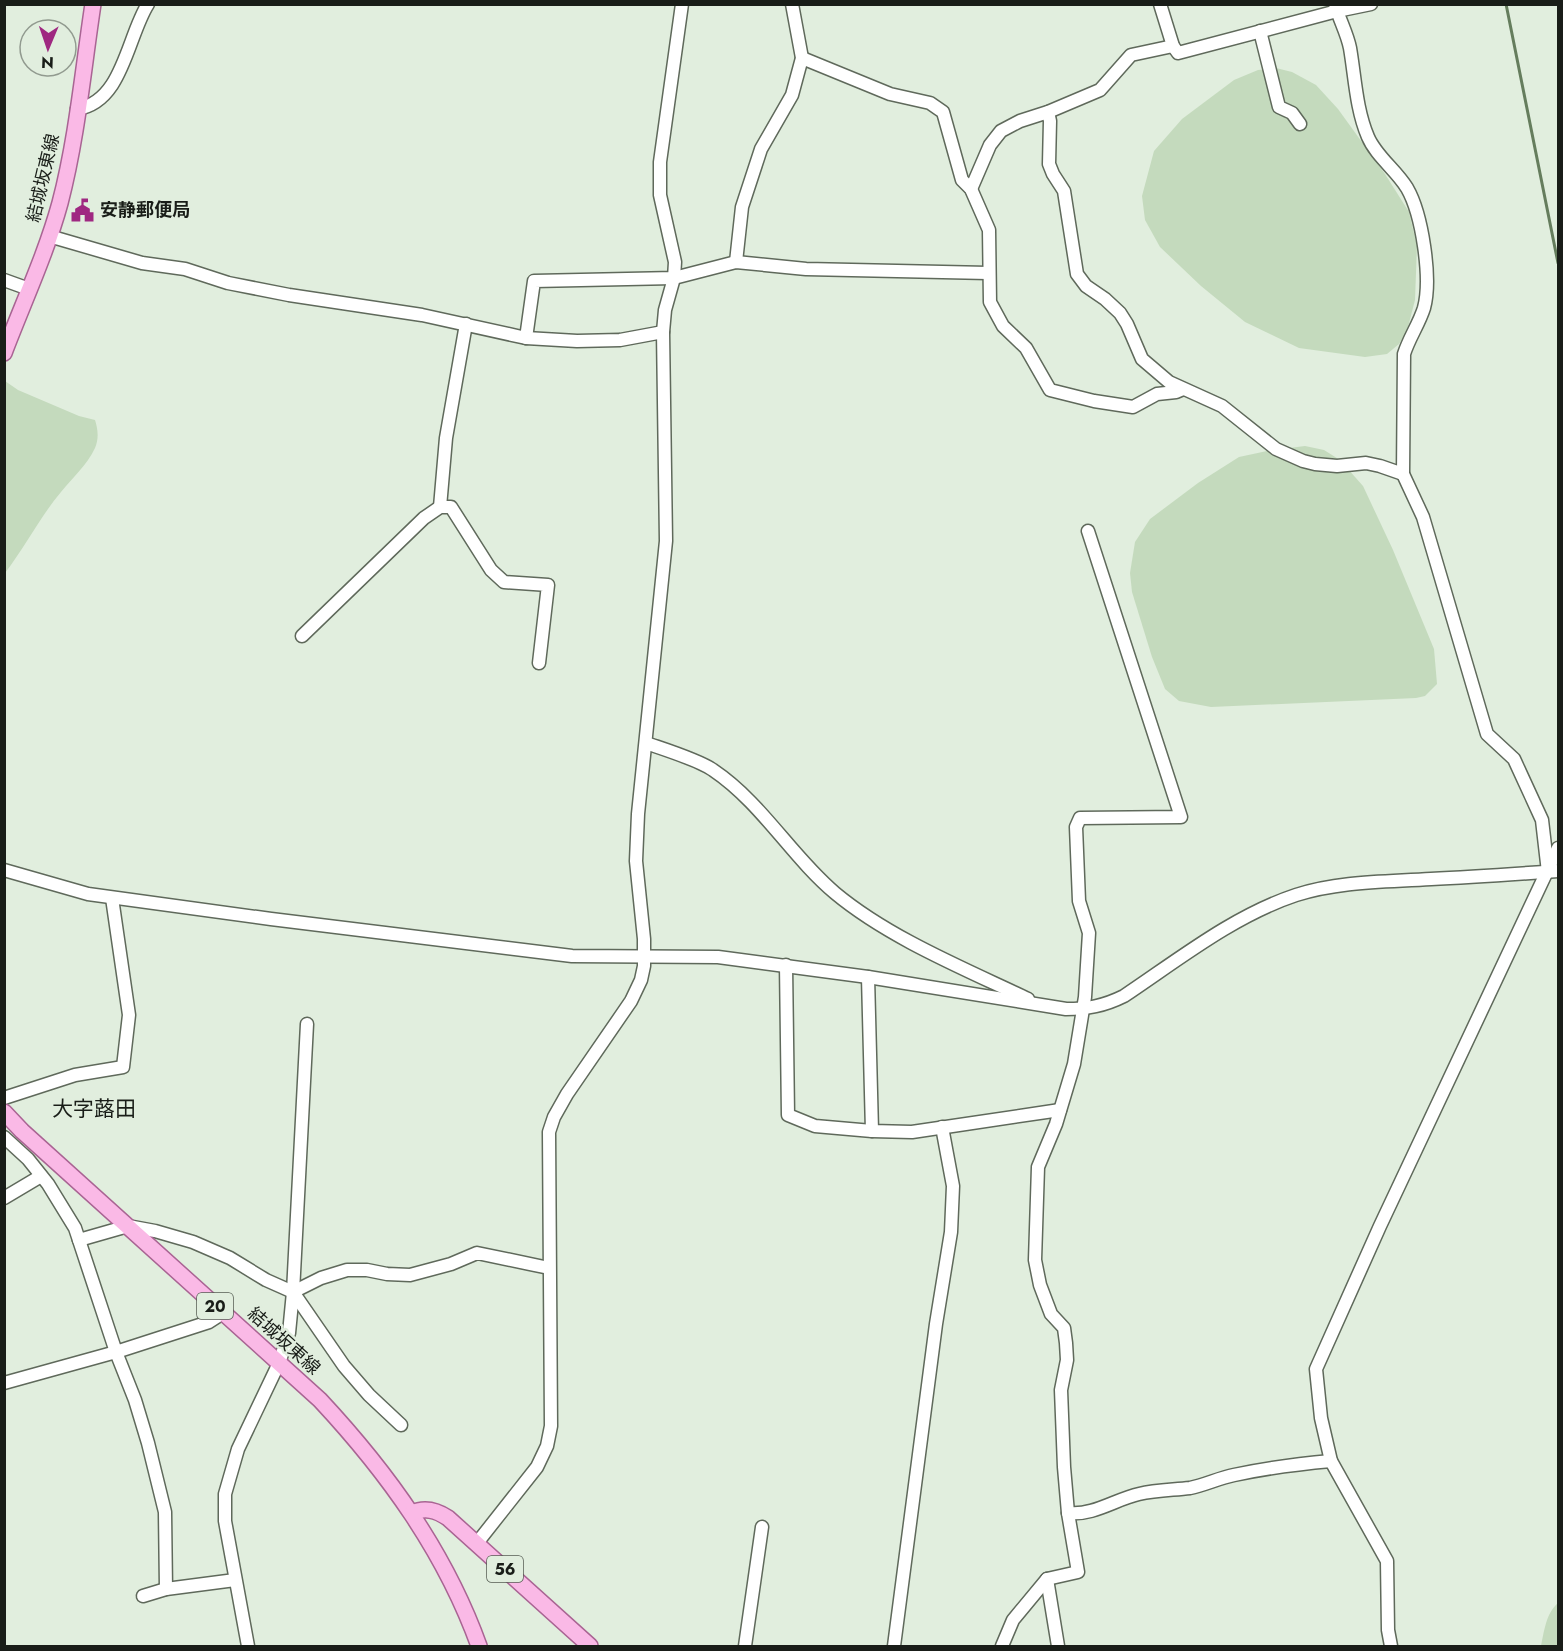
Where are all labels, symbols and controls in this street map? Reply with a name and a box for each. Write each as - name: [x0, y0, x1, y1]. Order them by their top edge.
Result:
- north arrow: [18, 18, 78, 78]
- text: N: [41, 51, 54, 74]
- street label: 結城坂東線: [20, 131, 66, 225]
- public building icon: 安静郵便局: [69, 197, 95, 223]
- place label: 安静郵便局: [100, 197, 190, 223]
- district label: 大字蕗田: [52, 1094, 136, 1124]
- road number: 20: [197, 1293, 233, 1319]
- street label: 結城坂東線: [242, 1301, 326, 1381]
- road number: 56: [487, 1556, 523, 1582]

